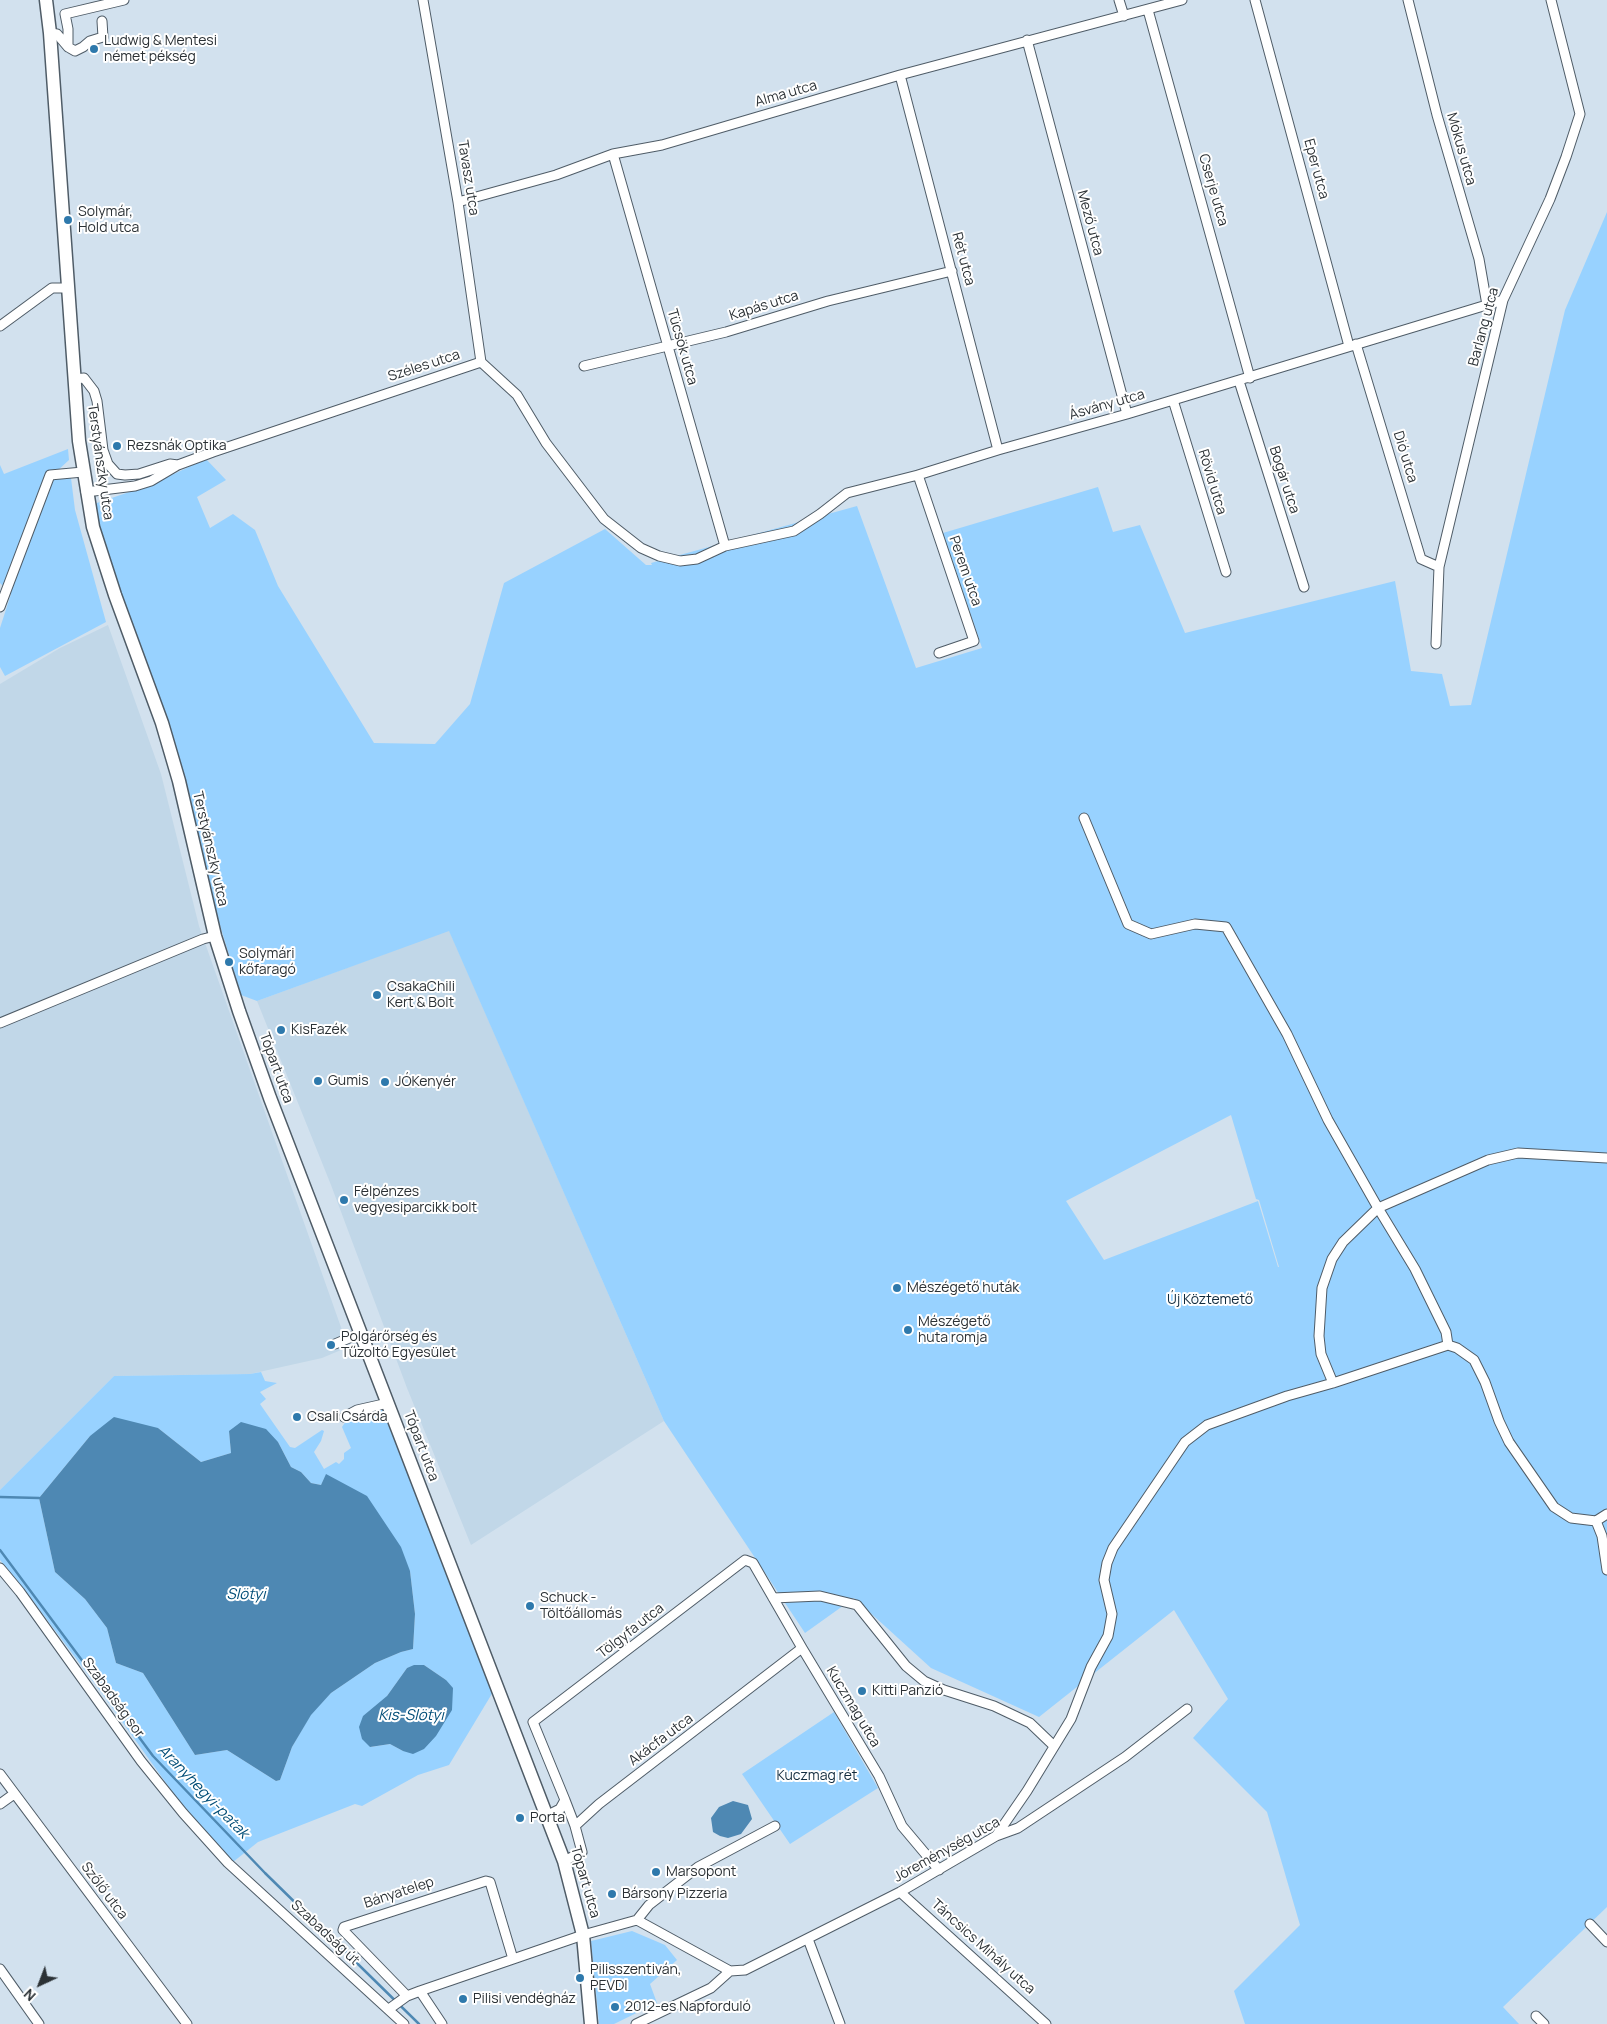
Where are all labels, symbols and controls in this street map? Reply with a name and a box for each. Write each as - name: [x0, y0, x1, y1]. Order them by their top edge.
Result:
- place label: Ludwig & Mentesi német pékség: [104, 33, 217, 65]
- marker: Ludwig & Mentesi német pékség: [88, 43, 100, 55]
- street label: Alma utca: [753, 77, 819, 111]
- street label: Mókus utca: [1443, 111, 1479, 187]
- street label: Eper utca: [1300, 137, 1332, 201]
- street label: Tavasz utca: [454, 139, 482, 217]
- street label: Cserje utca: [1195, 152, 1231, 228]
- street label: Mező utca: [1073, 188, 1107, 258]
- place label: Solymár, Hold utca: [78, 204, 139, 236]
- marker: Solymár, Hold utca: [62, 214, 74, 226]
- street label: Rét utca: [948, 230, 978, 288]
- street label: Barlang utca: [1465, 286, 1503, 368]
- street label: Kapás utca: [727, 288, 801, 324]
- street label: Tücsök utca: [663, 307, 701, 387]
- street label: Széles utca: [386, 346, 462, 386]
- street label: Ásvány utca: [1067, 386, 1147, 424]
- street label: Terstyánszky utca: [84, 403, 116, 521]
- street label: Dió utca: [1389, 429, 1421, 485]
- place label: Rezsnák Optika: [127, 438, 227, 454]
- marker: Rezsnák Optika: [111, 440, 123, 452]
- street label: Bogár utca: [1265, 444, 1303, 516]
- street label: Rövid utca: [1194, 447, 1230, 517]
- street label: Perem utca: [945, 534, 985, 608]
- street label: Terstyánszky utca: [189, 790, 231, 908]
- place label: Solymári kőfaragó: [239, 946, 296, 979]
- marker: Solymári kőfaragó: [223, 956, 235, 968]
- place label: CsakaChili Kert & Bolt: [387, 979, 455, 1012]
- marker: CsakaChili Kert & Bolt: [371, 989, 383, 1001]
- place label: KisFazék: [291, 1022, 347, 1038]
- marker: KisFazék: [275, 1024, 287, 1036]
- street label: Tópart utca: [255, 1030, 297, 1106]
- place label: Gumis: [328, 1073, 369, 1089]
- place label: JÓKenyér: [395, 1074, 456, 1090]
- marker: Gumis: [312, 1075, 324, 1087]
- marker: JÓKenyér: [379, 1076, 391, 1088]
- place label: Félpénzes vegyesiparcikk bolt: [354, 1184, 477, 1216]
- marker: Félpénzes vegyesiparcikk bolt: [338, 1194, 350, 1206]
- place label: Mészégető huták: [907, 1280, 1019, 1296]
- marker: Mészégető huták: [891, 1282, 903, 1294]
- park label: Új Köztemető: [1167, 1292, 1253, 1308]
- place label: Mészégető huta romja: [918, 1314, 991, 1346]
- marker: Mészégető huta romja: [902, 1324, 914, 1336]
- place label: Polgárőrség és Tűzoltó Egyesület: [341, 1329, 456, 1361]
- marker: Polgárőrség és Tűzoltó Egyesület: [325, 1339, 337, 1351]
- street label: Tópart utca: [400, 1408, 442, 1484]
- place label: Csali Csárda: [307, 1409, 388, 1425]
- marker: Csali Csárda: [291, 1411, 303, 1423]
- water label: Slötyi: [227, 1586, 265, 1604]
- place label: Schuck - Töltőállomás: [540, 1590, 622, 1622]
- marker: Schuck - Töltőállomás: [524, 1600, 536, 1612]
- street label: Tölgyfa utca: [595, 1600, 667, 1662]
- street label: Szabadság sor: [78, 1655, 148, 1741]
- street label: Kuczmag utca: [822, 1664, 884, 1750]
- place label: Kitti Panzió: [872, 1683, 943, 1699]
- marker: Kitti Panzió: [856, 1685, 868, 1697]
- water label: Kis-Slötyi: [378, 1707, 444, 1725]
- street label: Akácfa utca: [626, 1710, 696, 1770]
- water label: Aranyhegyi-patak: [154, 1742, 252, 1842]
- park label: Kuczmag rét: [777, 1768, 857, 1784]
- place label: Porta: [530, 1810, 565, 1826]
- marker: Porta: [514, 1812, 526, 1824]
- street label: Jóreménység utca: [891, 1814, 1003, 1886]
- street label: Tópart utca: [567, 1844, 603, 1920]
- street label: Szőlő utca: [77, 1859, 131, 1923]
- place label: Marsopont: [666, 1864, 736, 1880]
- marker: Marsopont: [650, 1866, 662, 1878]
- street label: Bányatelep: [362, 1874, 436, 1912]
- place label: Bársony Pizzeria: [622, 1886, 727, 1902]
- marker: Bársony Pizzeria: [606, 1888, 618, 1900]
- street label: Táncsics Mihály utca: [928, 1896, 1038, 1998]
- street label: Szabadság út: [287, 1897, 363, 1969]
- north arrow: [15, 1959, 65, 2009]
- place label: Pilisszentiván, PEVDI: [590, 1962, 681, 1994]
- marker: Pilisszentiván, PEVDI: [574, 1972, 586, 1984]
- text: N: [19, 1985, 40, 2006]
- place label: Pilisi vendégház: [473, 1991, 576, 2007]
- marker: Pilisi vendégház: [457, 1993, 469, 2005]
- place label: 2012-es Napforduló: [625, 1999, 751, 2015]
- marker: 2012-es Napforduló: [609, 2001, 621, 2013]

